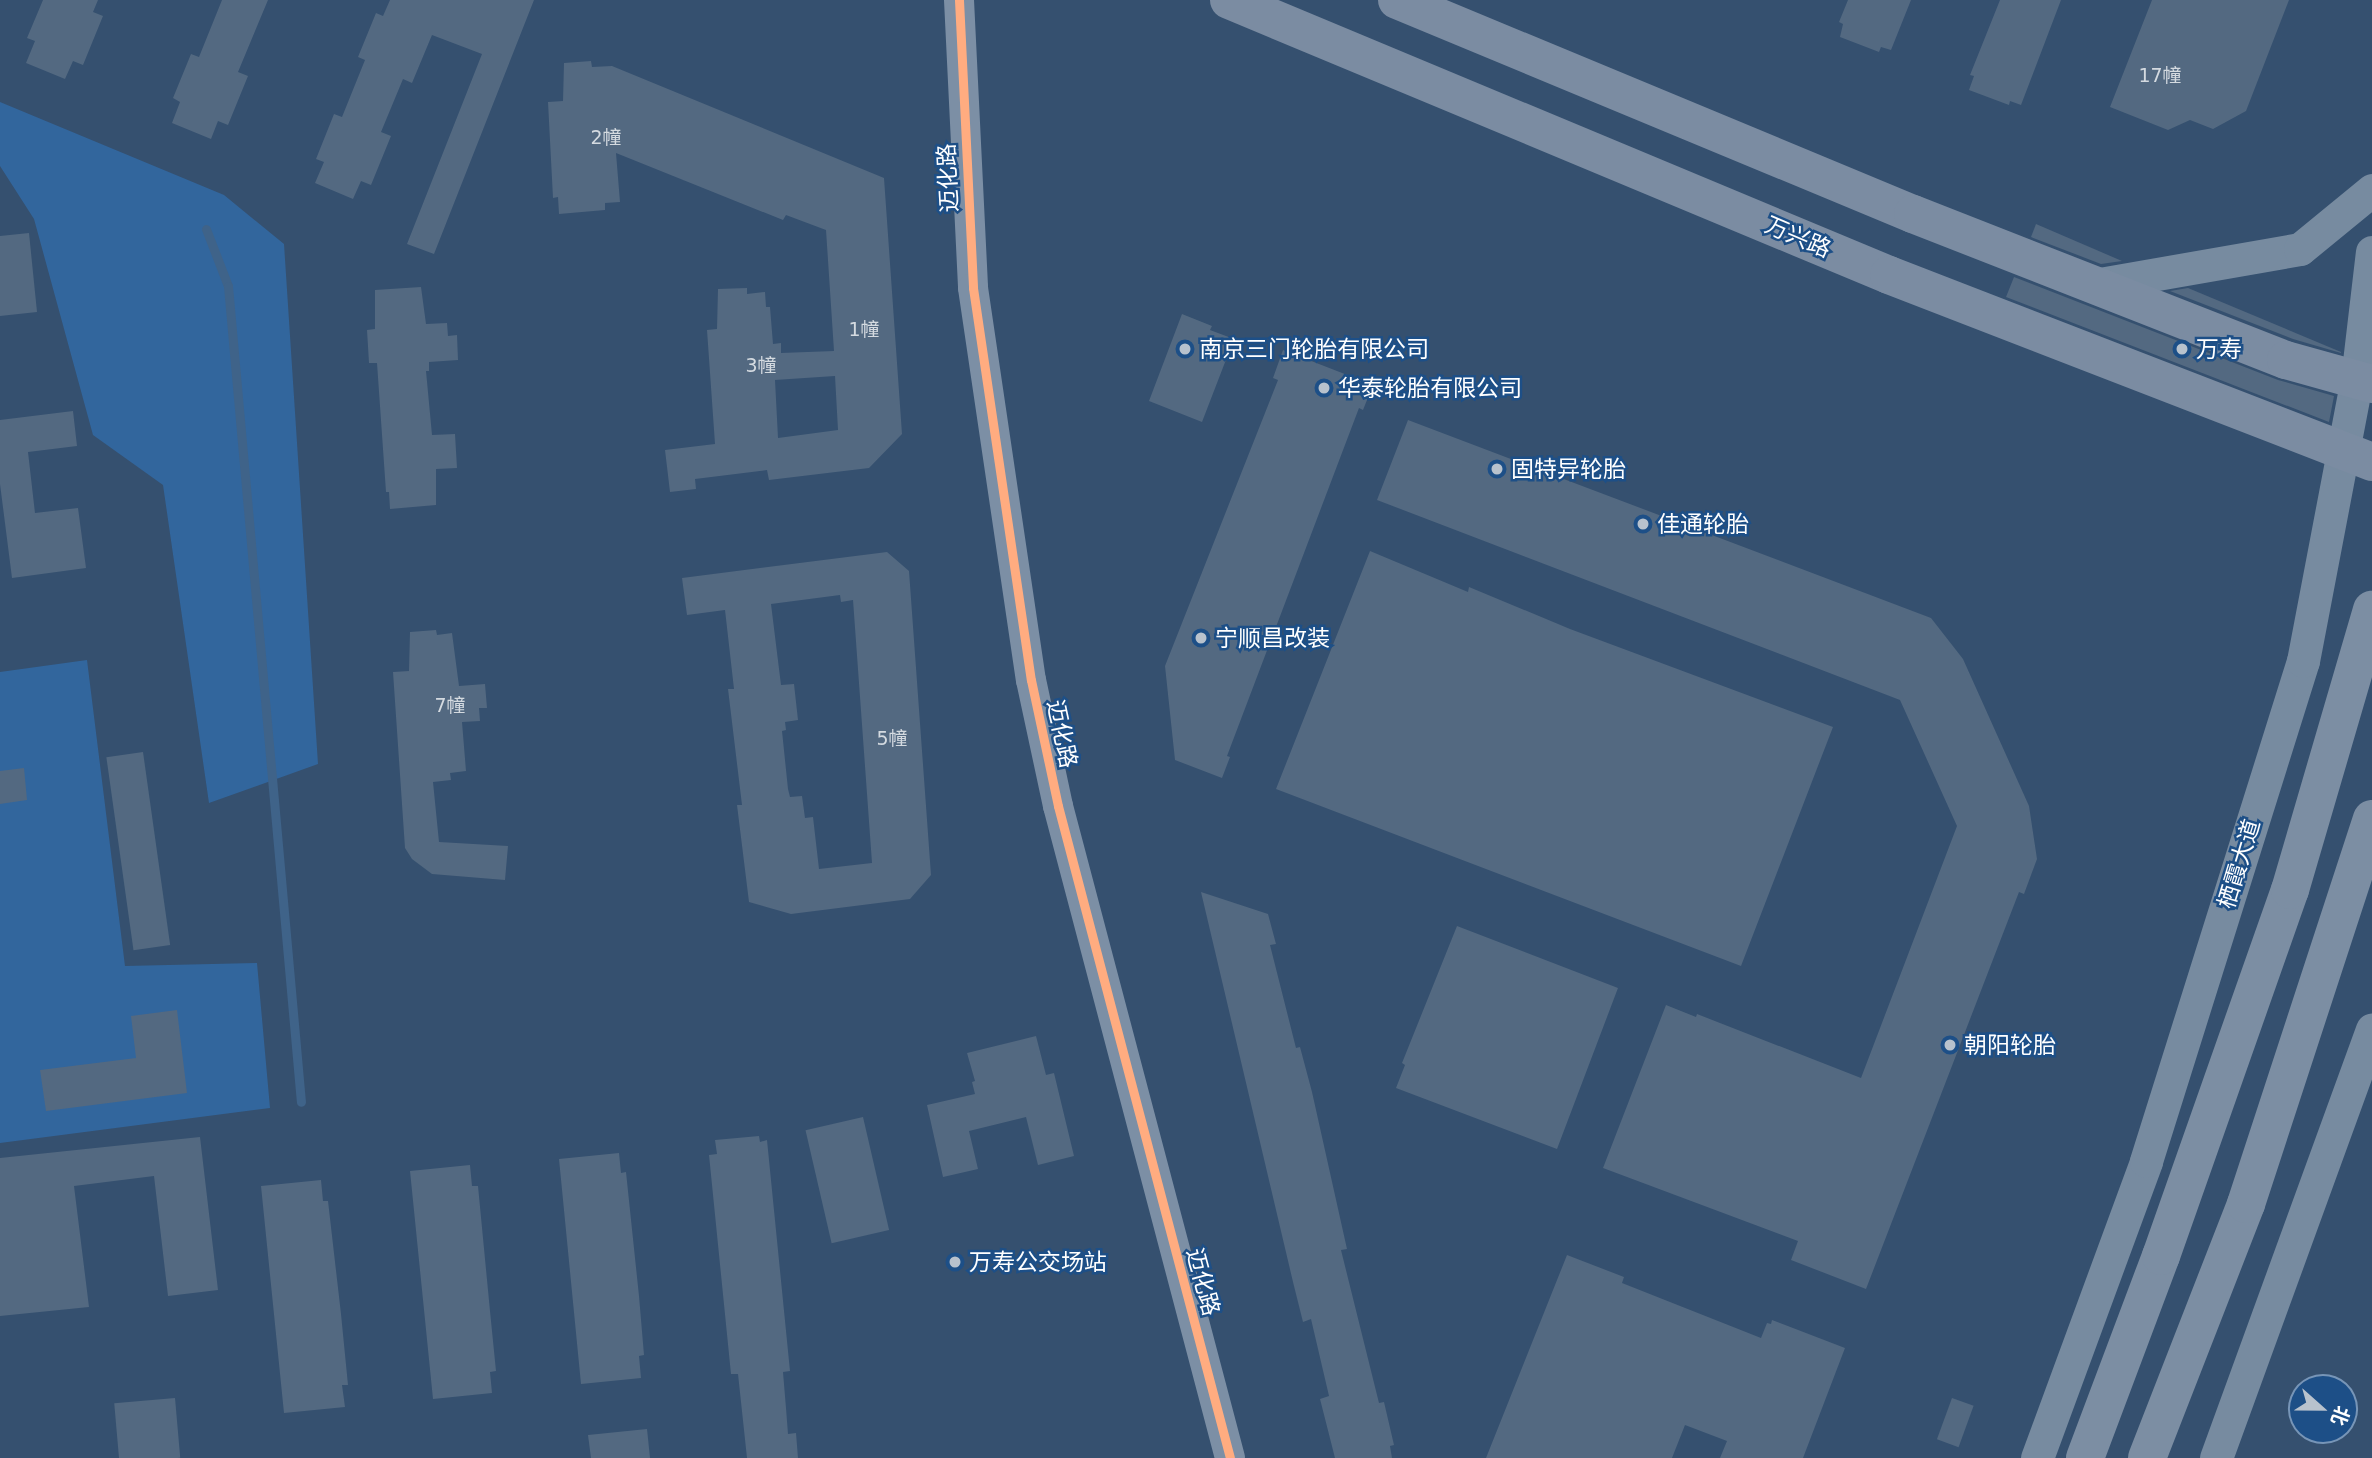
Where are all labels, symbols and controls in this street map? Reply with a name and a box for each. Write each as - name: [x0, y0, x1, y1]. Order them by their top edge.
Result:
- house number: 17幢: [2138, 65, 2182, 87]
- house number: 2幢: [590, 127, 622, 149]
- street label: 迈化路: [932, 143, 964, 213]
- street label: 万兴路: [1761, 211, 1835, 263]
- house number: 1幢: [848, 319, 880, 341]
- place label: 南京三门轮胎有限公司: [1199, 335, 1429, 363]
- place label: 万寿: [2196, 335, 2242, 363]
- marker: 南京三门轮胎有限公司: [1177, 341, 1193, 357]
- marker: 万寿: [2174, 341, 2190, 357]
- house number: 3幢: [745, 355, 777, 377]
- place label: 华泰轮胎有限公司: [1338, 374, 1522, 402]
- marker: 华泰轮胎有限公司: [1316, 380, 1332, 396]
- place label: 固特异轮胎: [1511, 455, 1626, 483]
- marker: 固特异轮胎: [1489, 461, 1505, 477]
- place label: 佳通轮胎: [1657, 510, 1749, 538]
- marker: 佳通轮胎: [1635, 516, 1651, 532]
- place label: 宁顺昌改装: [1215, 624, 1330, 652]
- marker: 宁顺昌改装: [1193, 630, 1209, 646]
- house number: 7幢: [434, 695, 466, 717]
- street label: 迈化路: [1041, 697, 1083, 771]
- house number: 5幢: [876, 728, 908, 750]
- street label: 栖霞大道: [2212, 816, 2266, 912]
- place label: 朝阳轮胎: [1964, 1031, 2056, 1059]
- marker: 朝阳轮胎: [1942, 1037, 1958, 1053]
- street label: 迈化路: [1181, 1245, 1225, 1319]
- place label: 万寿公交场站: [969, 1248, 1107, 1276]
- marker: 万寿公交场站: [947, 1254, 963, 1270]
- north arrow: [2288, 1374, 2358, 1444]
- text: 北: [2327, 1403, 2354, 1429]

